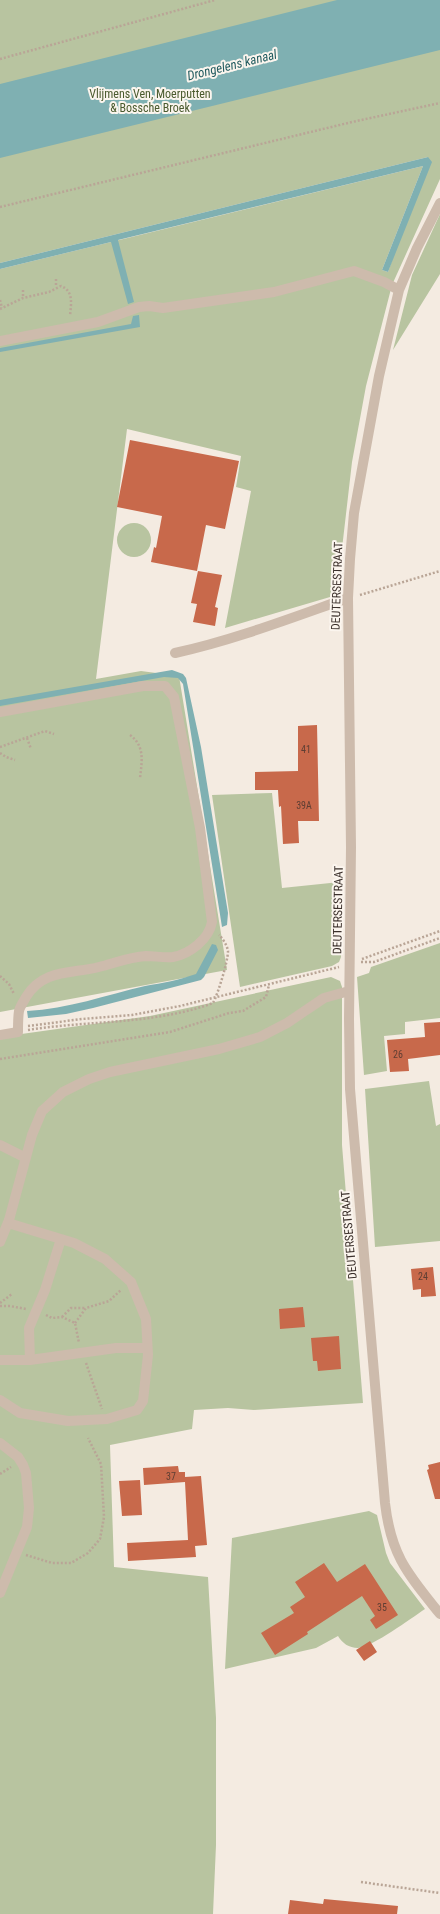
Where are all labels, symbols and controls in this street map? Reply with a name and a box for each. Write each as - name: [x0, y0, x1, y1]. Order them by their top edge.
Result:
- water label: Drongelens kanaal: [186, 46, 279, 83]
- park label: Vlijmens Ven, Moerputten & Bossche Broek: [89, 87, 211, 115]
- street label: DEUTERSESTRAAT: [328, 542, 346, 630]
- house number: 41: [301, 744, 311, 755]
- house number: 39A: [296, 800, 312, 811]
- street label: DEUTERSESTRAAT: [330, 866, 346, 954]
- house number: 26: [393, 1049, 403, 1060]
- street label: DEUTERSESTRAAT: [338, 1190, 360, 1280]
- house number: 24: [418, 1271, 428, 1282]
- house number: 37: [166, 1471, 176, 1482]
- house number: 35: [377, 1602, 387, 1613]

